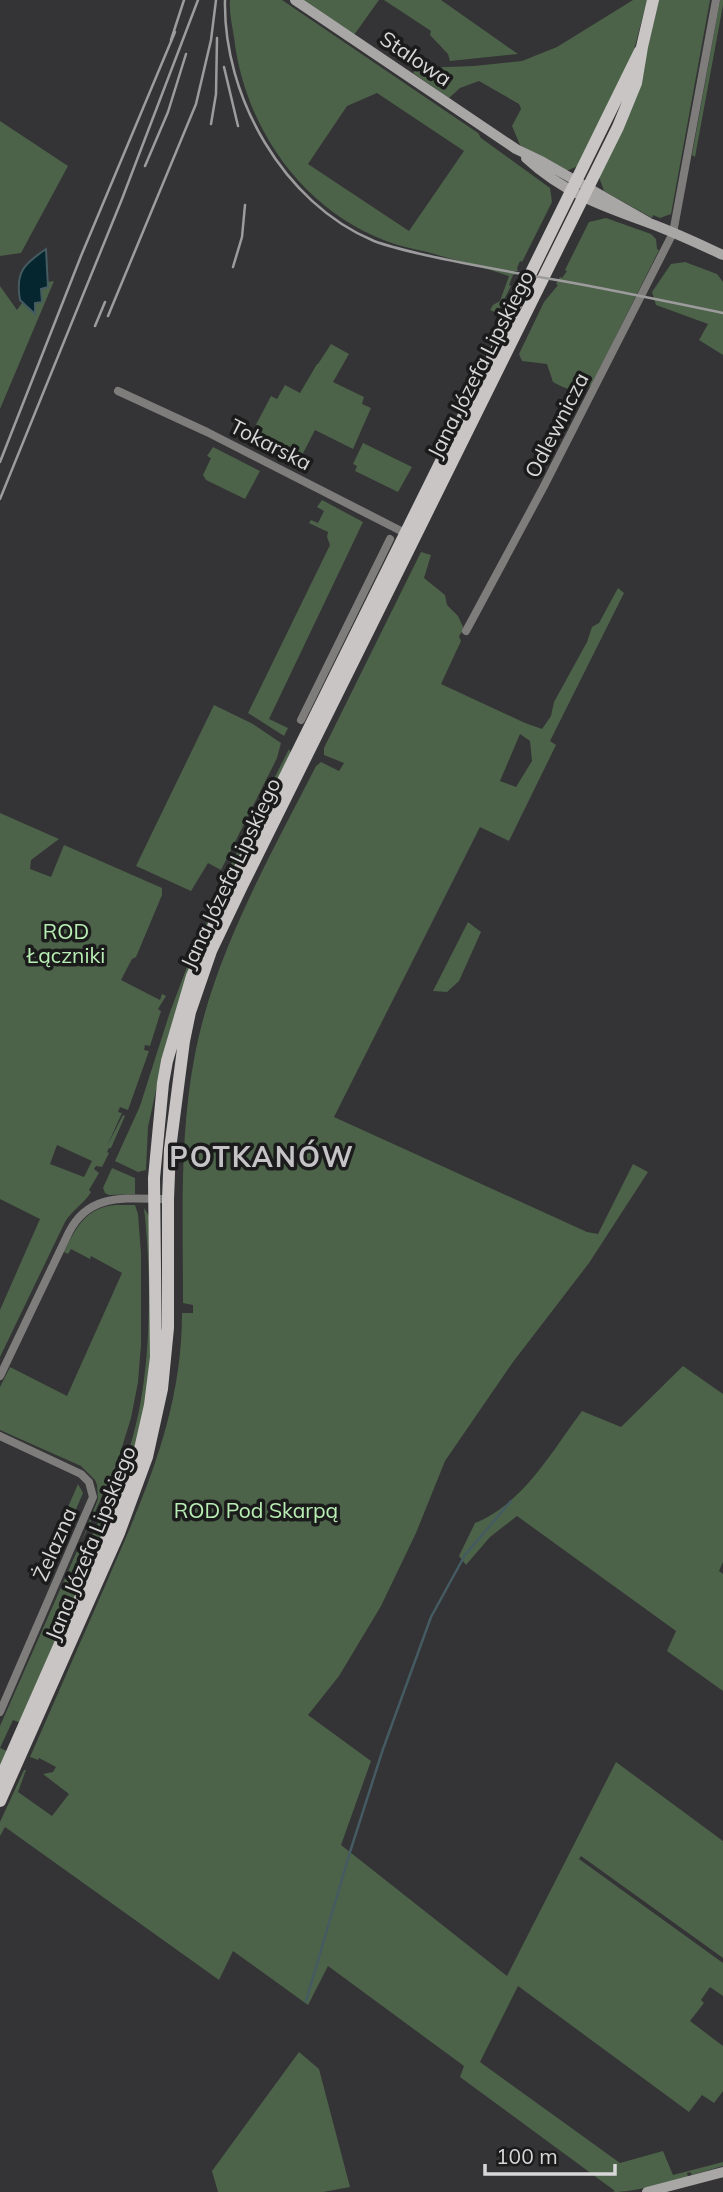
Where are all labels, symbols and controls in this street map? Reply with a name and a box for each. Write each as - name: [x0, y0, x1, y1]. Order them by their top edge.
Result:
- street label: Stalowa: [375, 25, 457, 91]
- street label: Jana Józefa Lipskiego: [421, 266, 539, 462]
- street label: Odlewnicza: [518, 368, 594, 482]
- street label: Tokarska: [226, 413, 316, 475]
- street label: Jana Józefa Lipskiego: [174, 774, 286, 972]
- park label: ROD Łączniki: [26, 918, 105, 968]
- district label: POTKANÓW: [169, 1139, 355, 1174]
- street label: Jana Józefa Lipskiego: [39, 1442, 141, 1644]
- park label: ROD Pod Skarpą: [174, 1497, 338, 1523]
- street label: Żelazna: [26, 1504, 82, 1584]
- scale bar: [485, 2132, 614, 2176]
- text: 100 m: [496, 2143, 558, 2169]

